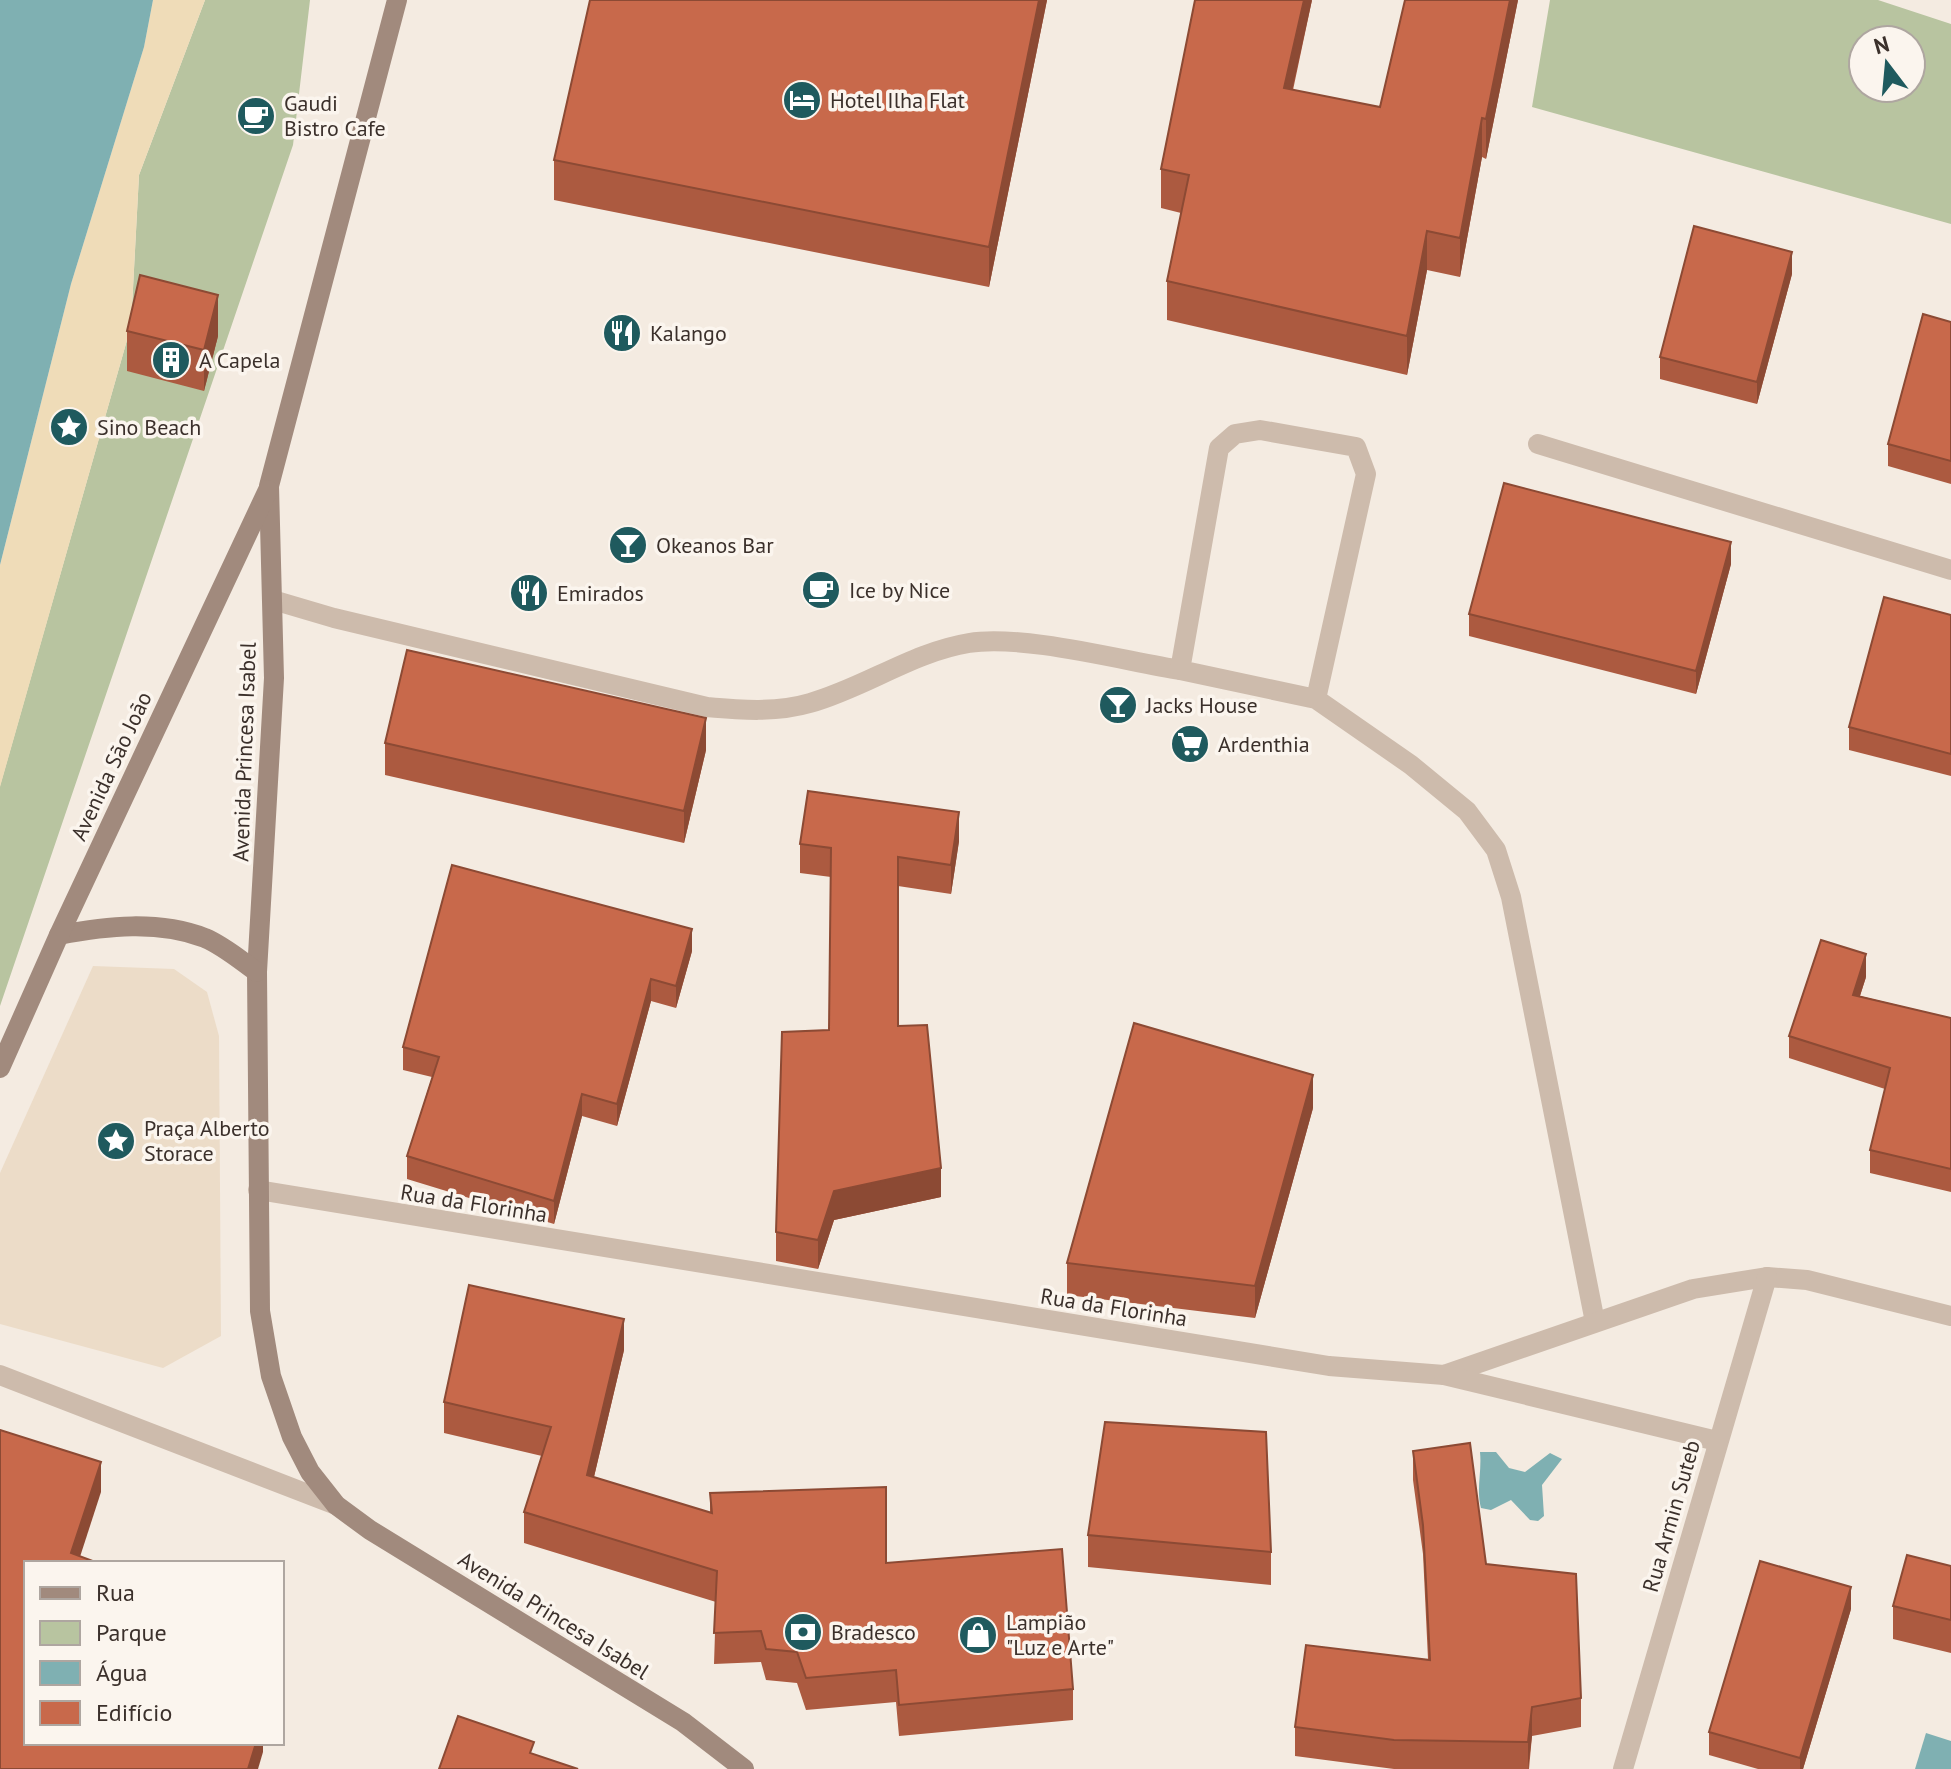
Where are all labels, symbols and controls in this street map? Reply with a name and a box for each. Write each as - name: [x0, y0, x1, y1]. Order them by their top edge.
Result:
- north arrow: [1847, 24, 1927, 104]
- text: N: [1871, 29, 1892, 60]
- hotel icon: Hotel Ilha Flat: [781, 79, 823, 121]
- place label: Hotel Ilha Flat: [830, 86, 966, 114]
- place label: Gaudi Bistro Cafe: [284, 89, 386, 142]
- cafe icon: Gaudi Bistro Cafe: [235, 95, 277, 137]
- restaurant icon: Kalango: [601, 312, 643, 354]
- place label: Kalango: [650, 319, 727, 347]
- building icon: A Capela: [150, 339, 192, 381]
- place label: A Capela: [199, 346, 280, 374]
- place icon: Sino Beach: [48, 406, 90, 448]
- place label: Sino Beach: [97, 413, 201, 441]
- bar icon: Okeanos Bar: [607, 524, 649, 566]
- place label: Okeanos Bar: [656, 531, 774, 559]
- cafe icon: Ice by Nice: [800, 569, 842, 611]
- restaurant icon: Emirados: [508, 572, 550, 614]
- place label: Ice by Nice: [849, 576, 950, 604]
- place label: Emirados: [557, 579, 644, 607]
- street label: Avenida Princesa Isabel: [226, 641, 262, 862]
- bar icon: Jacks House: [1097, 684, 1139, 726]
- street label: Avenida São João: [64, 687, 158, 845]
- place label: Jacks House: [1145, 691, 1258, 719]
- supermarket icon: Ardenthia: [1169, 723, 1211, 765]
- place label: Ardenthia: [1218, 730, 1310, 758]
- place label: Praça Alberto Storace: [144, 1114, 269, 1167]
- place icon: Praça Alberto Storace: [95, 1120, 137, 1162]
- street label: Rua da Florinha: [399, 1178, 549, 1228]
- street label: Rua da Florinha: [1039, 1282, 1189, 1332]
- street label: Rua Armin Suteb: [1636, 1437, 1706, 1595]
- street label: Avenida Princesa Isabel: [453, 1545, 655, 1685]
- legend: [24, 1561, 284, 1745]
- text: Rua: [96, 1577, 135, 1608]
- place label: Lampião "Luz e Arte": [1006, 1608, 1114, 1661]
- bank icon: Bradesco: [782, 1611, 824, 1653]
- shop icon: Lampião "Luz e Arte": [957, 1614, 999, 1656]
- text: Parque: [96, 1617, 167, 1648]
- place label: Bradesco: [831, 1618, 916, 1646]
- text: Água: [96, 1657, 147, 1688]
- text: Edifício: [96, 1697, 172, 1728]

